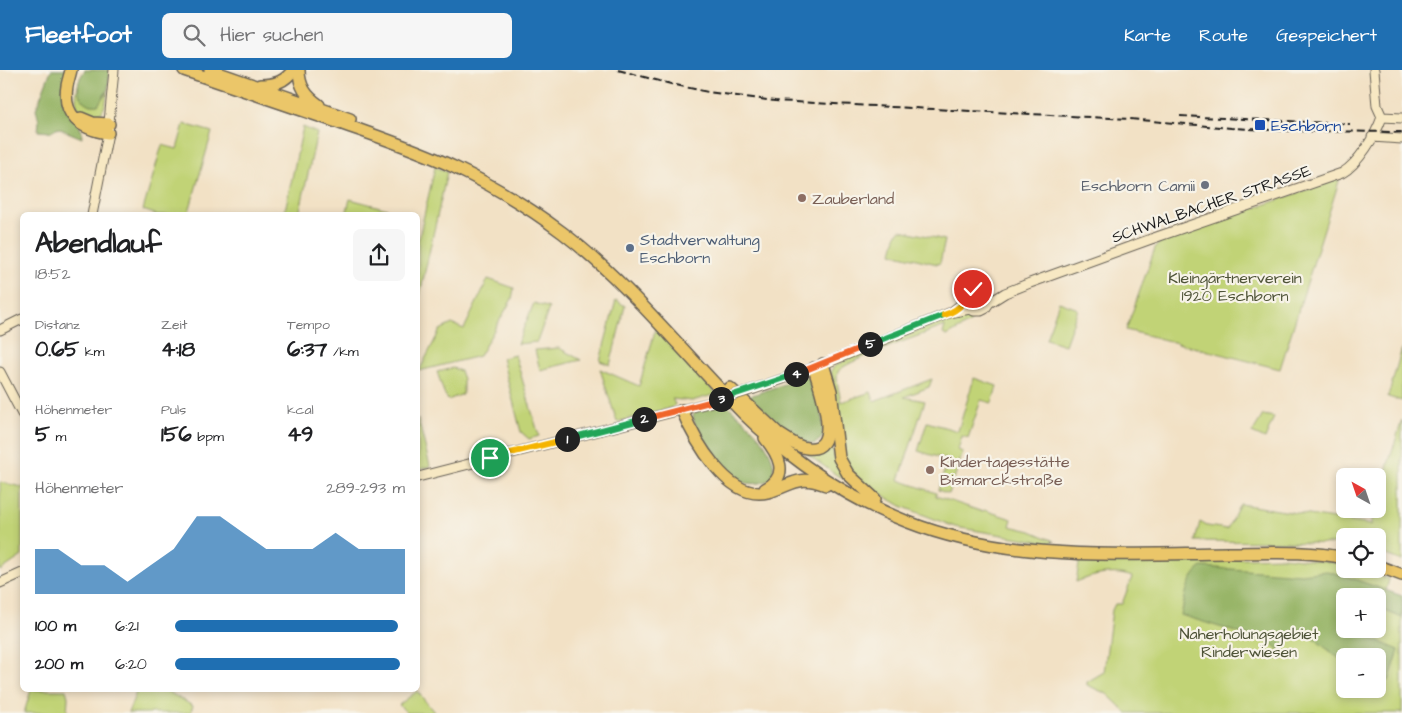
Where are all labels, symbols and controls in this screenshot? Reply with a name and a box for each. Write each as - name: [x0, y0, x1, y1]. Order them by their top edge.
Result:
- search box: [162, 13, 512, 58]
- text: Fleetfoot: [25, 18, 132, 52]
- icon: search: [180, 21, 208, 49]
- text: Hier suchen: [220, 22, 323, 49]
- text: Karte: [1124, 23, 1171, 48]
- text: Route: [1199, 23, 1248, 48]
- text: Gespeichert: [1276, 23, 1377, 48]
- place label: Eschborn: [1271, 115, 1341, 137]
- marker: Eschborn: [1253, 118, 1267, 132]
- street label: SCHWALBACHER STRASSE: [1109, 159, 1314, 248]
- place label: Eschborn Camii: [1081, 175, 1196, 197]
- marker: Eschborn Camii: [1199, 179, 1211, 191]
- place label: Zauberland: [812, 188, 894, 210]
- marker: Zauberland: [796, 192, 808, 204]
- text: Abendlauf: [35, 224, 162, 263]
- button: share: [353, 229, 405, 281]
- place label: Stadtverwaltung Eschborn: [640, 229, 760, 269]
- marker: Stadtverwaltung Eschborn: [624, 242, 636, 254]
- text: 18:52: [35, 263, 71, 285]
- park label: Kleingärtnerverein 1920 Eschborn: [1168, 267, 1302, 307]
- pin: [952, 268, 994, 310]
- icon: check: [959, 275, 987, 303]
- text: Distanz: [35, 315, 80, 335]
- text: Zeit: [161, 315, 187, 335]
- text: Tempo: [287, 315, 330, 335]
- pin: 5: [858, 332, 882, 356]
- text: 5: [866, 334, 875, 354]
- text: 0.65: [35, 335, 79, 364]
- text: 4:18: [161, 335, 195, 364]
- text: 6:37: [287, 335, 327, 364]
- text: km: [79, 342, 104, 362]
- text: /km: [327, 342, 359, 362]
- pin: 4: [784, 362, 808, 386]
- text: 4: [792, 364, 801, 384]
- pin: 3: [708, 386, 734, 412]
- text: 3: [718, 389, 725, 409]
- text: Höhenmeter: [35, 400, 112, 420]
- text: Puls: [161, 400, 186, 420]
- text: kcal: [287, 400, 314, 420]
- pin: 2: [632, 406, 656, 432]
- text: 2: [640, 409, 649, 429]
- text: 5: [35, 420, 50, 449]
- text: 156: [161, 420, 192, 449]
- text: 49: [287, 420, 313, 449]
- pin: 1: [554, 426, 580, 452]
- text: m: [50, 427, 66, 447]
- text: bpm: [192, 427, 224, 447]
- text: 1: [567, 429, 568, 449]
- pin: [469, 437, 511, 479]
- icon: arrive: [476, 444, 504, 472]
- place label: Kindertagesstätte Bismarckstraße: [940, 451, 1070, 491]
- marker: Kindertagesstätte Bismarckstraße: [924, 464, 936, 476]
- north arrow: [1336, 468, 1386, 518]
- map controls: [1336, 468, 1386, 698]
- text: Höhenmeter: [35, 477, 123, 499]
- text: 289–293 m: [326, 477, 405, 499]
- button: locate: [1336, 528, 1386, 578]
- button: +: [1336, 588, 1386, 638]
- text: 100 m: [35, 615, 76, 637]
- text: 6:21: [115, 615, 139, 637]
- park label: Naherholungsgebiet Rinderwiesen: [1180, 623, 1319, 663]
- button: −: [1336, 648, 1386, 698]
- text: 200 m: [35, 653, 83, 675]
- text: 6:20: [115, 653, 147, 675]

